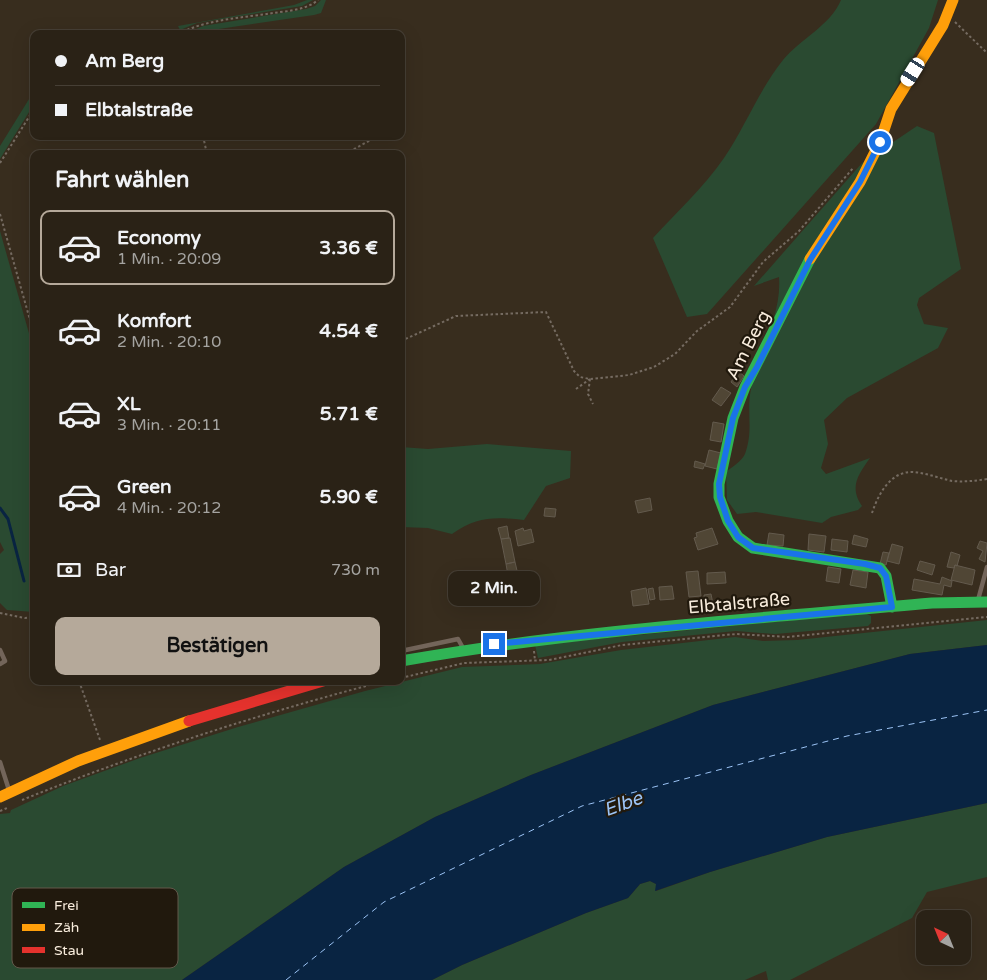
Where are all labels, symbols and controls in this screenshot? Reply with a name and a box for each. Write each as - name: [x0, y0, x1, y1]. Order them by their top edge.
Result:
- text: Am Berg: [85, 50, 164, 72]
- car: [898, 55, 927, 89]
- text: Elbtalstraße: [85, 99, 193, 121]
- route start: [869, 131, 891, 153]
- text: Fahrt wählen: [55, 167, 189, 193]
- icon: car: [57, 225, 102, 270]
- text: Economy: [117, 227, 201, 249]
- text: 3.36 €: [319, 237, 378, 259]
- text: 1 Min. · 20:09: [117, 249, 221, 269]
- street label: Am Berg: [721, 307, 775, 383]
- icon: car: [57, 308, 102, 353]
- text: Komfort: [117, 310, 191, 332]
- text: 4.54 €: [319, 320, 378, 342]
- text: 2 Min. · 20:10: [117, 332, 221, 352]
- icon: car: [57, 391, 102, 436]
- text: XL: [117, 393, 141, 415]
- text: 5.71 €: [320, 403, 378, 425]
- text: 3 Min. · 20:11: [117, 415, 221, 435]
- icon: car: [57, 474, 102, 519]
- text: Green: [117, 476, 171, 498]
- text: 5.90 €: [320, 486, 378, 508]
- text: 4 Min. · 20:12: [117, 498, 221, 518]
- icon: cash: [55, 556, 83, 584]
- text: Bar: [95, 559, 126, 581]
- text: 730 m: [331, 560, 380, 580]
- callout: 2 Min.: [448, 572, 540, 606]
- text: 2 Min.: [470, 578, 518, 598]
- street label: Elbtalstraße: [687, 588, 791, 618]
- button: Bestätigen: [55, 617, 380, 675]
- route end: [483, 633, 505, 655]
- water label: Elbe: [601, 786, 647, 821]
- legend: [12, 888, 178, 968]
- text: Frei: [54, 897, 79, 914]
- north arrow: [916, 910, 971, 965]
- map controls: [916, 910, 971, 965]
- text: Zäh: [54, 919, 79, 936]
- text: Stau: [54, 942, 84, 959]

